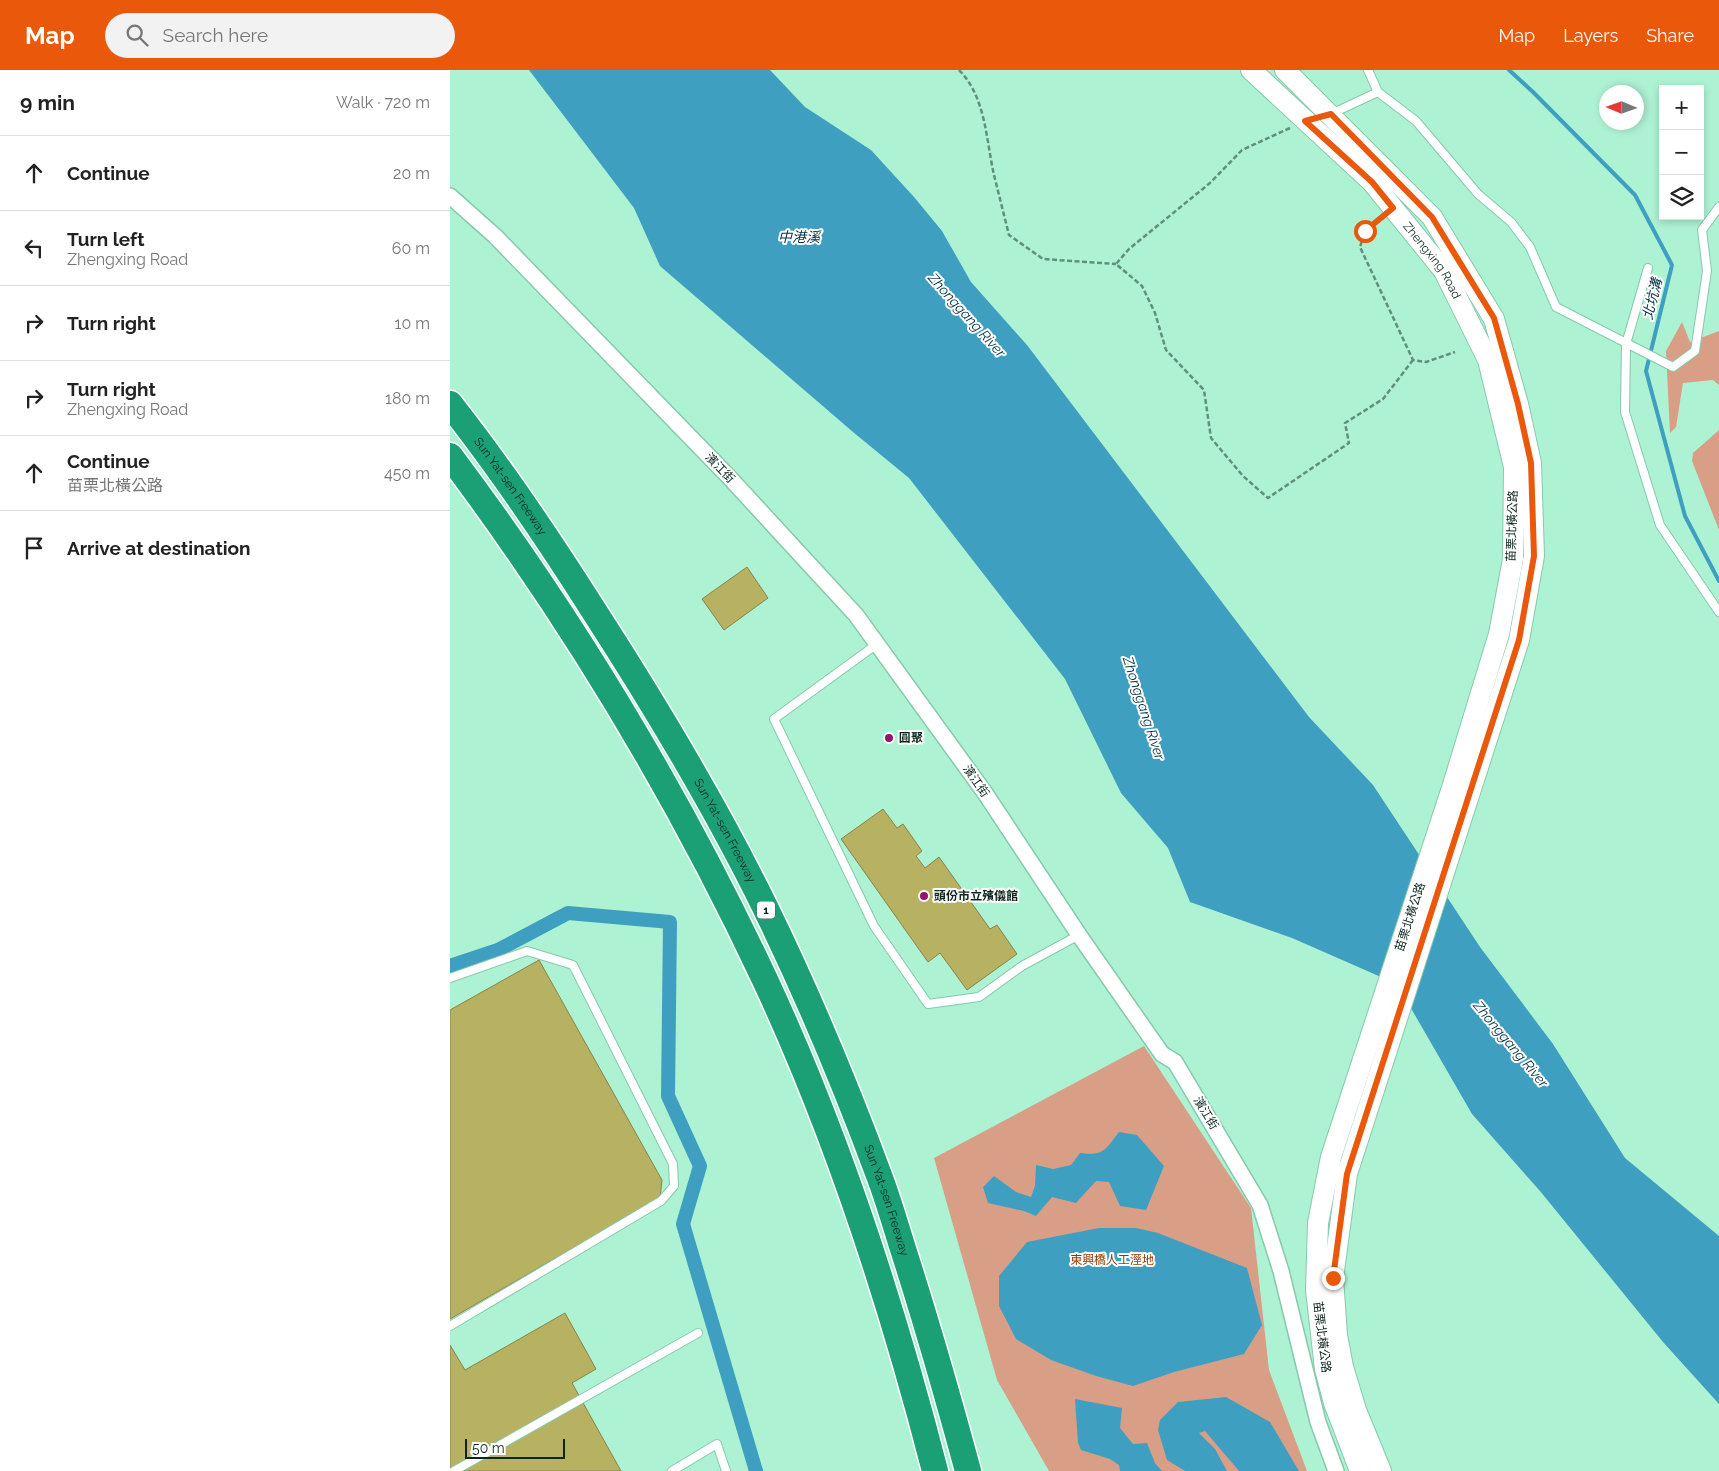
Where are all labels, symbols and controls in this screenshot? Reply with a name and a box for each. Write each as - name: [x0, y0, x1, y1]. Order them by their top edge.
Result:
- search box: [105, 13, 455, 58]
- text: Map: [25, 21, 75, 50]
- icon: search: [123, 21, 151, 49]
- text: Search here: [163, 24, 268, 46]
- text: Map: [1499, 25, 1535, 46]
- text: Layers: [1563, 25, 1618, 46]
- text: Share: [1646, 25, 1694, 46]
- north arrow: [1599, 85, 1644, 130]
- map controls: [1659, 85, 1704, 220]
- button: +: [1659, 85, 1704, 130]
- text: 9 min: [20, 90, 75, 115]
- text: Walk · 720 m: [336, 93, 430, 112]
- button: −: [1659, 130, 1704, 175]
- icon: ahead: [20, 159, 48, 187]
- text: Continue: [67, 162, 150, 184]
- text: 20 m: [393, 164, 430, 183]
- button: layers: [1659, 175, 1704, 220]
- street label: Zhengxing Road: [1400, 219, 1464, 301]
- route start: [1354, 220, 1377, 243]
- text: Turn left: [67, 228, 144, 250]
- water label: 中港溪: [778, 229, 822, 245]
- icon: left: [20, 234, 48, 262]
- text: 60 m: [392, 239, 430, 258]
- text: Zhengxing Road: [67, 250, 188, 269]
- water label: Zhonggang River: [924, 269, 1010, 361]
- water label: 北坑溝: [1639, 275, 1665, 321]
- icon: right: [20, 309, 48, 337]
- text: Turn right: [67, 312, 156, 334]
- text: 10 m: [395, 314, 430, 333]
- text: Turn right: [67, 378, 156, 400]
- icon: right: [20, 384, 48, 412]
- text: 180 m: [385, 389, 430, 408]
- text: Zhengxing Road: [67, 400, 188, 419]
- street label: Sun Yat-sen Freeway: [471, 435, 550, 538]
- text: Continue: [67, 450, 150, 472]
- street label: 濱江街: [702, 450, 738, 486]
- icon: ahead: [20, 459, 48, 487]
- text: 450 m: [384, 464, 430, 483]
- text: 苗栗北橫公路: [67, 476, 163, 495]
- street label: 苗栗北橫公路: [1504, 490, 1520, 562]
- icon: arrive: [20, 534, 48, 562]
- text: Arrive at destination: [67, 537, 251, 559]
- water label: Zhonggang River: [1120, 654, 1169, 763]
- place label: 圓聚: [899, 731, 923, 745]
- marker: 圓聚: [883, 732, 895, 744]
- street label: 濱江街: [960, 762, 992, 800]
- street label: Sun Yat-sen Freeway: [691, 776, 759, 885]
- street label: 苗栗北橫公路: [1392, 881, 1428, 953]
- place label: 頭份市立殯儀館: [934, 889, 1018, 903]
- marker: 頭份市立殯儀館: [918, 890, 930, 902]
- road number: 1: [757, 902, 775, 918]
- water label: Zhonggang River: [1470, 997, 1552, 1091]
- street label: 濱江街: [1191, 1094, 1221, 1132]
- street label: Sun Yat-sen Freeway: [861, 1143, 912, 1258]
- park label: 東興橋人工溼地: [1070, 1253, 1154, 1267]
- route end: [1322, 1267, 1345, 1290]
- street label: 苗栗北橫公路: [1311, 1300, 1333, 1374]
- scale bar: [465, 1436, 565, 1459]
- text: 50 m: [472, 1440, 505, 1456]

